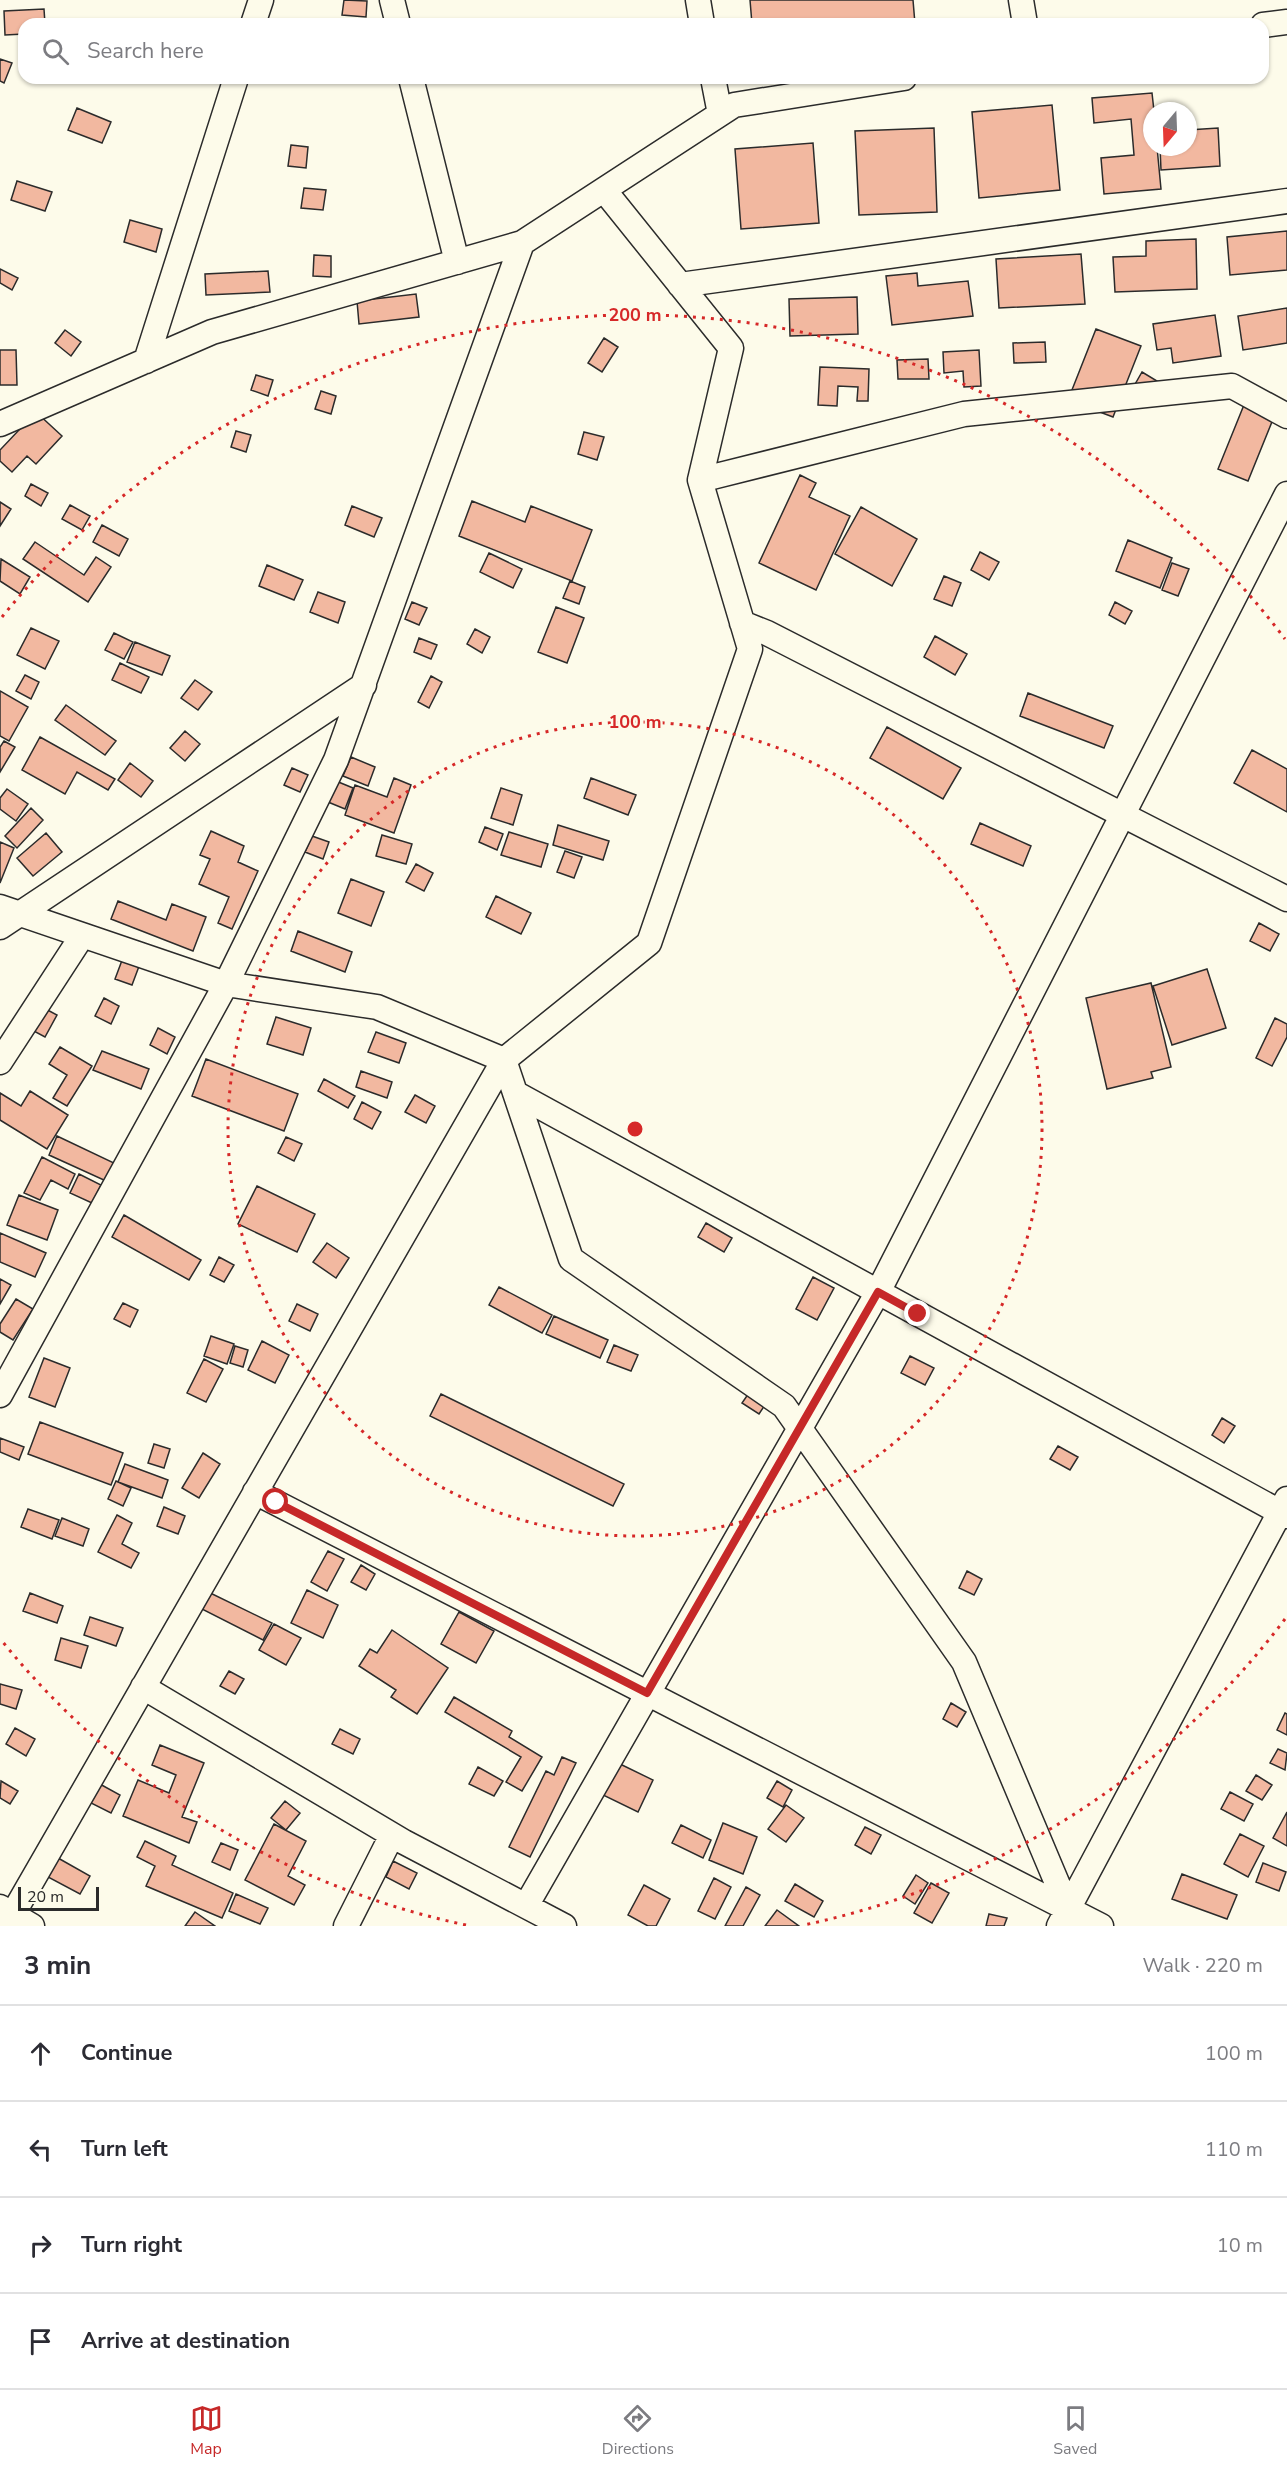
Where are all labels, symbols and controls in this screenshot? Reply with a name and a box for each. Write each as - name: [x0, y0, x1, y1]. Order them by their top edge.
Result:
- search box: [18, 18, 1269, 84]
- icon: search: [39, 35, 72, 68]
- text: Search here: [87, 36, 204, 66]
- north arrow: [1143, 102, 1197, 156]
- text: 200 m: [608, 303, 662, 327]
- text: 100 m: [608, 710, 662, 734]
- centre of rings: [625, 1119, 645, 1139]
- route end: [904, 1300, 930, 1326]
- route start: [262, 1488, 288, 1514]
- scale bar: [18, 1884, 99, 1912]
- text: 20 m: [27, 1886, 64, 1908]
- text: 3 min: [24, 1948, 91, 1983]
- text: Walk · 220 m: [1143, 1952, 1263, 1979]
- icon: ahead: [24, 2037, 57, 2070]
- text: Continue: [81, 2038, 172, 2068]
- text: 100 m: [1205, 2040, 1263, 2067]
- icon: left: [24, 2133, 57, 2166]
- text: Turn left: [81, 2134, 168, 2164]
- text: 110 m: [1205, 2136, 1263, 2163]
- icon: right: [24, 2229, 57, 2262]
- text: Turn right: [81, 2230, 182, 2260]
- text: 10 m: [1217, 2232, 1263, 2259]
- icon: arrive: [24, 2325, 57, 2358]
- text: Arrive at destination: [81, 2326, 290, 2356]
- tab: Map: [190, 2402, 223, 2460]
- tab: Directions: [602, 2402, 674, 2460]
- tab: Saved: [1053, 2402, 1097, 2460]

